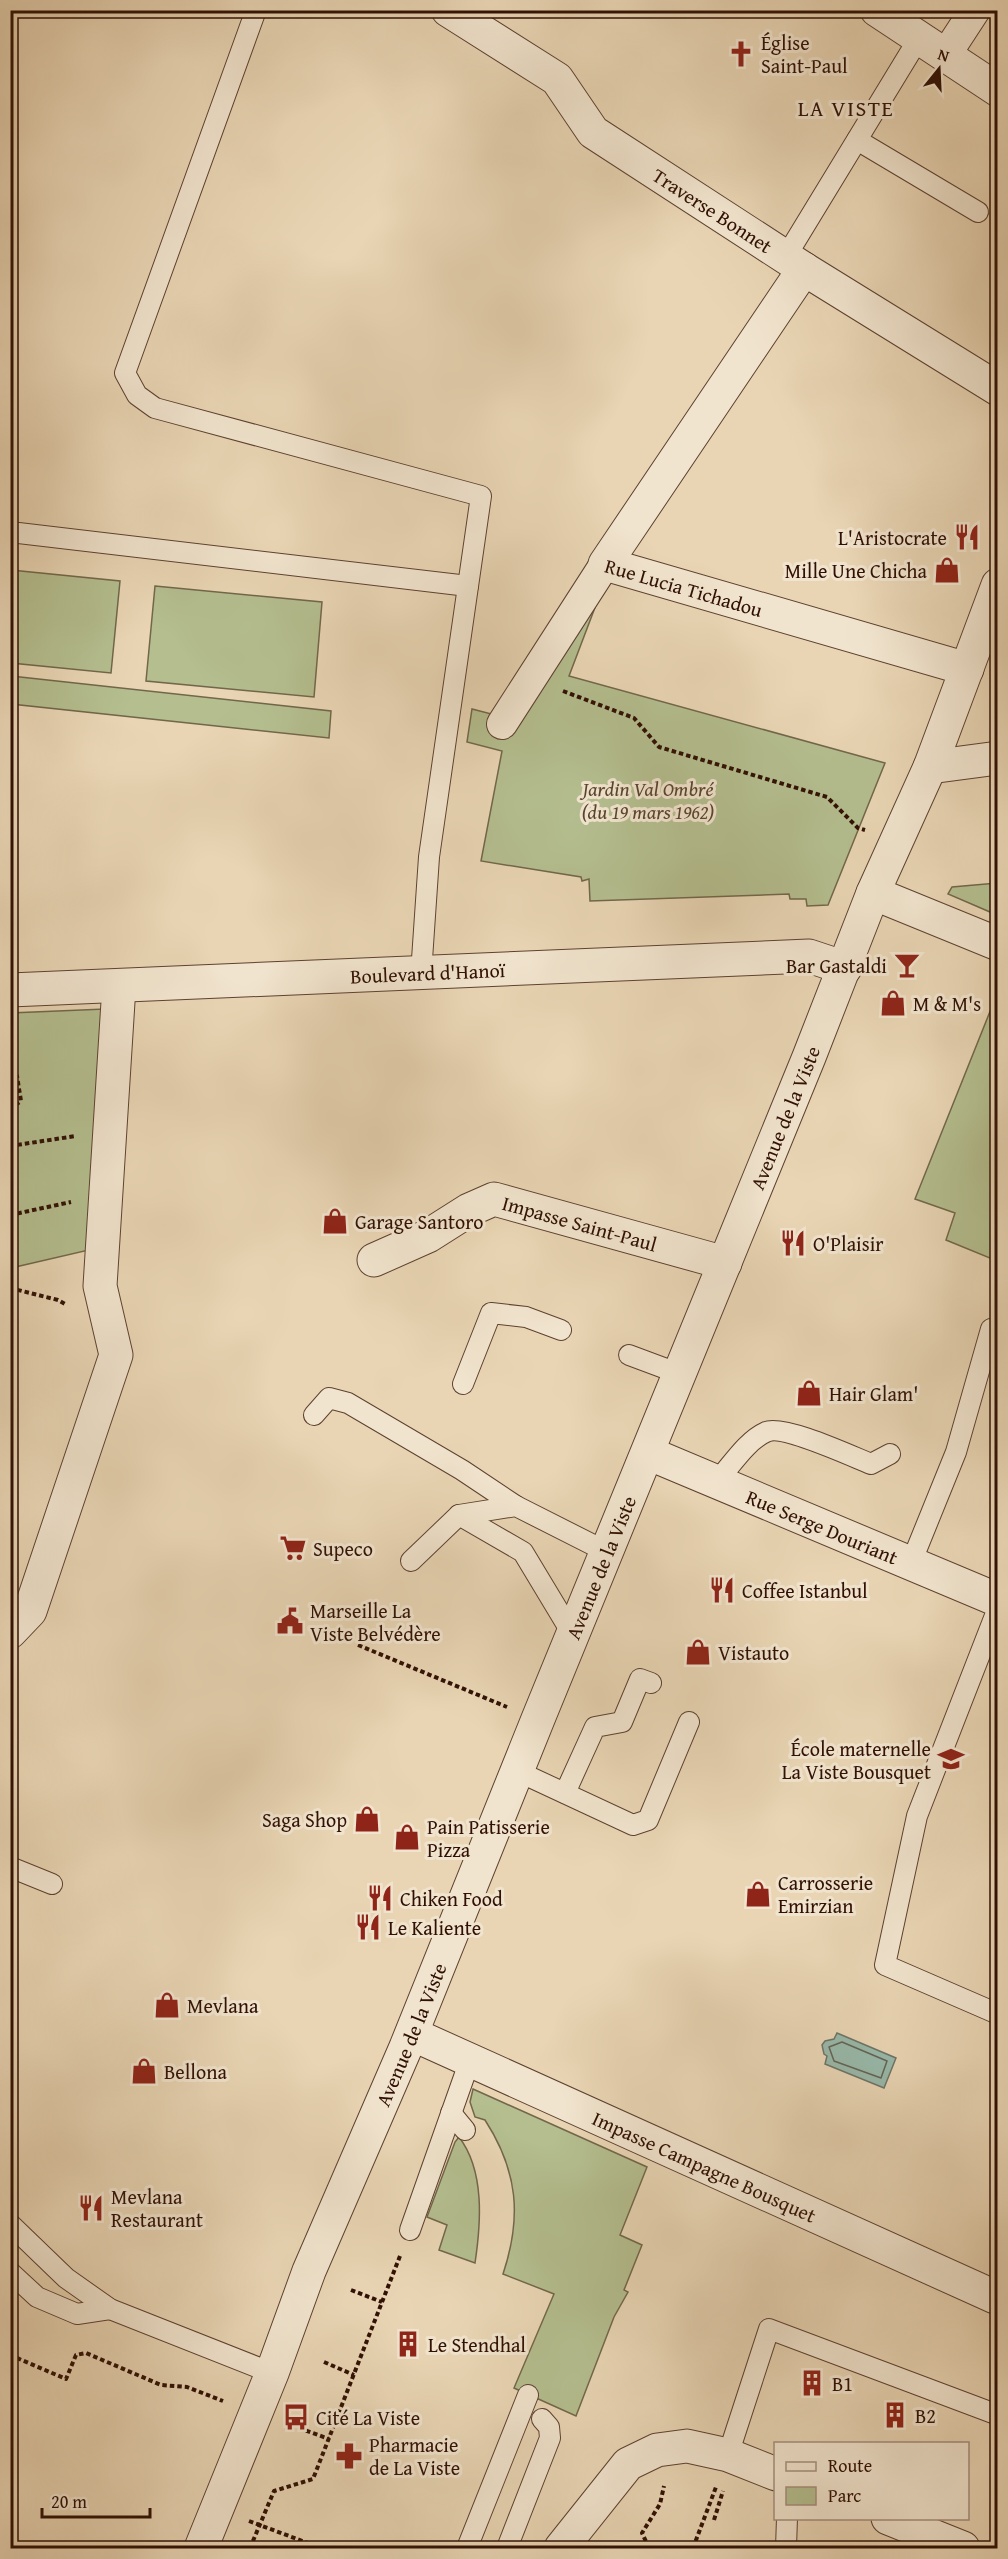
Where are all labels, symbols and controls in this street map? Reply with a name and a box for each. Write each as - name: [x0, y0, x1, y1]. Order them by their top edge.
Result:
- place label: Église Saint-Paul: [761, 28, 848, 80]
- church icon: Église Saint-Paul: [726, 39, 756, 69]
- north arrow: [909, 39, 969, 99]
- text: N: [935, 42, 953, 68]
- district label: LA VISTE: [798, 92, 894, 124]
- street label: Traverse Bonnet: [647, 160, 779, 260]
- restaurant icon: L'Aristocrate: [952, 522, 982, 552]
- place label: L'Aristocrate: [838, 523, 947, 552]
- street label: Rue Lucia Tichadou: [602, 550, 766, 624]
- shop icon: Mille Une Chicha: [932, 555, 962, 585]
- place label: Mille Une Chicha: [785, 556, 928, 585]
- park label: Jardin Val Ombré (du 19 mars 1962): [579, 774, 714, 826]
- bar icon: Bar Gastaldi: [892, 950, 922, 980]
- place label: Bar Gastaldi: [786, 951, 887, 980]
- street label: Boulevard d'Hanoï: [349, 954, 506, 990]
- shop icon: M & M's: [878, 988, 908, 1018]
- place label: M & M's: [913, 989, 981, 1018]
- street label: Avenue de la Viste: [742, 1041, 827, 1194]
- street label: Impasse Saint-Paul: [499, 1188, 661, 1258]
- shop icon: Garage Santoro: [320, 1206, 350, 1236]
- place label: Garage Santoro: [355, 1207, 483, 1236]
- restaurant icon: O'Plaisir: [778, 1228, 808, 1258]
- place label: O'Plaisir: [813, 1229, 884, 1258]
- shop icon: Hair Glam': [794, 1378, 824, 1408]
- place label: Hair Glam': [829, 1379, 918, 1408]
- street label: Rue Serge Douriant: [742, 1481, 903, 1571]
- street label: Avenue de la Viste: [558, 1491, 643, 1644]
- supermarket icon: Supeco: [278, 1533, 308, 1563]
- place label: Supeco: [313, 1534, 373, 1563]
- restaurant icon: Coffee Istanbul: [707, 1575, 737, 1605]
- place label: Coffee Istanbul: [742, 1576, 868, 1605]
- place label: Marseille La Viste Belvédère: [310, 1596, 441, 1648]
- public building icon: Marseille La Viste Belvédère: [275, 1606, 305, 1636]
- shop icon: Vistauto: [683, 1637, 713, 1667]
- place label: Vistauto: [718, 1638, 789, 1667]
- place label: École maternelle La Viste Bousquet: [782, 1734, 931, 1786]
- school or university icon: École maternelle La Viste Bousquet: [936, 1744, 966, 1774]
- shop icon: Saga Shop: [352, 1804, 382, 1834]
- place label: Saga Shop: [262, 1805, 347, 1834]
- place label: Pain Patisserie Pizza: [427, 1812, 550, 1864]
- shop icon: Pain Patisserie Pizza: [392, 1822, 422, 1852]
- place label: Carrosserie Emirzian: [778, 1868, 873, 1920]
- shop icon: Carrosserie Emirzian: [743, 1879, 773, 1909]
- restaurant icon: Chiken Food: [365, 1883, 395, 1913]
- place label: Chiken Food: [400, 1884, 503, 1913]
- restaurant icon: Le Kaliente: [353, 1912, 383, 1942]
- place label: Le Kaliente: [388, 1913, 481, 1942]
- street label: Avenue de la Viste: [368, 1958, 453, 2111]
- shop icon: Mevlana: [152, 1990, 182, 2020]
- place label: Mevlana: [187, 1991, 259, 2020]
- shop icon: Bellona: [129, 2056, 159, 2086]
- place label: Bellona: [164, 2057, 227, 2086]
- street label: Impasse Campagne Bousquet: [588, 2103, 821, 2229]
- place label: Mevlana Restaurant: [111, 2182, 203, 2234]
- restaurant icon: Mevlana Restaurant: [76, 2193, 106, 2223]
- building icon: Le Stendhal: [393, 2329, 423, 2359]
- place label: Le Stendhal: [428, 2330, 526, 2359]
- building icon: B1: [797, 2368, 827, 2398]
- place label: B1: [832, 2369, 853, 2398]
- building icon: B2: [880, 2400, 910, 2430]
- place label: B2: [915, 2401, 936, 2430]
- bus stop icon: Cité La Viste: [281, 2402, 311, 2432]
- place label: Cité La Viste: [316, 2403, 420, 2432]
- place label: Pharmacie de La Viste: [369, 2430, 460, 2482]
- pharmacy icon: Pharmacie de La Viste: [334, 2441, 364, 2471]
- legend: [774, 2442, 969, 2520]
- text: Route: [828, 2452, 872, 2479]
- scale bar: [42, 2481, 150, 2519]
- text: Parc: [828, 2482, 861, 2509]
- text: 20 m: [51, 2488, 87, 2515]

